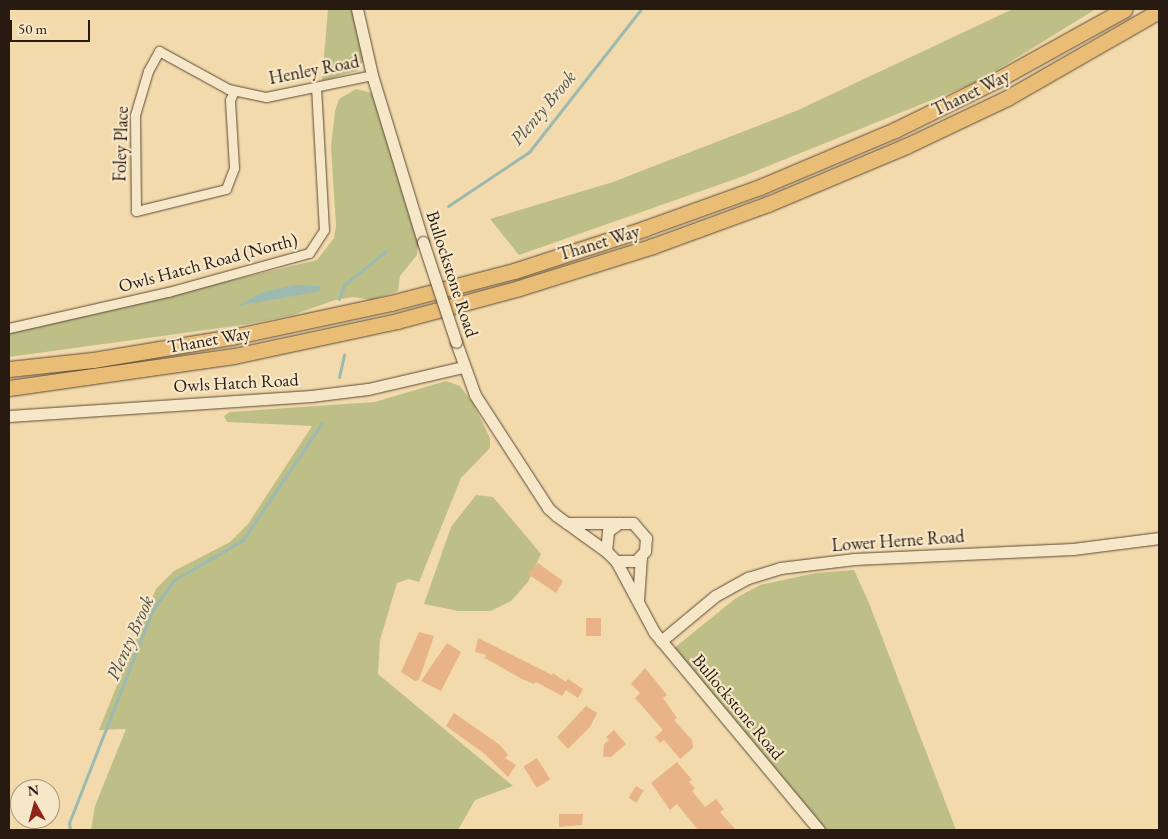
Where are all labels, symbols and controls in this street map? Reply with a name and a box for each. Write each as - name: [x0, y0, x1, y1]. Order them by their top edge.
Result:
- scale bar: [12, 10, 92, 42]
- text: 50 m: [18, 19, 47, 38]
- street label: Henley Road: [267, 51, 361, 89]
- street label: Thanet Way: [929, 65, 1013, 121]
- water label: Plenty Brook: [505, 66, 581, 150]
- street label: Foley Place: [109, 106, 133, 182]
- street label: Bullockstone Road: [421, 208, 483, 340]
- street label: Thanet Way: [556, 220, 642, 266]
- street label: Owls Hatch Road (North): [116, 229, 300, 297]
- street label: Thanet Way: [166, 322, 252, 358]
- street label: Owls Hatch Road: [173, 369, 299, 397]
- street label: Lower Herne Road: [831, 526, 965, 556]
- water label: Plenty Brook: [101, 592, 159, 684]
- street label: Bullockstone Road: [687, 650, 789, 764]
- north arrow: [10, 779, 60, 829]
- text: N: [27, 780, 40, 800]

